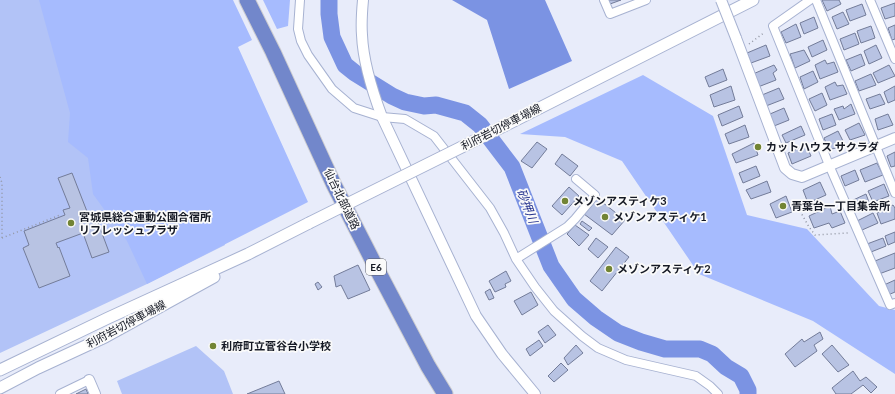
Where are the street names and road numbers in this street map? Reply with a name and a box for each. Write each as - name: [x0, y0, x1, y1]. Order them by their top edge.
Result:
- street label: 利府岩切停車場線: [459, 101, 543, 152]
- street label: 仙台北部道路: [322, 166, 363, 231]
- road number: E6: [366, 259, 386, 275]
- street label: 利府岩切停車場線: [84, 297, 168, 350]

